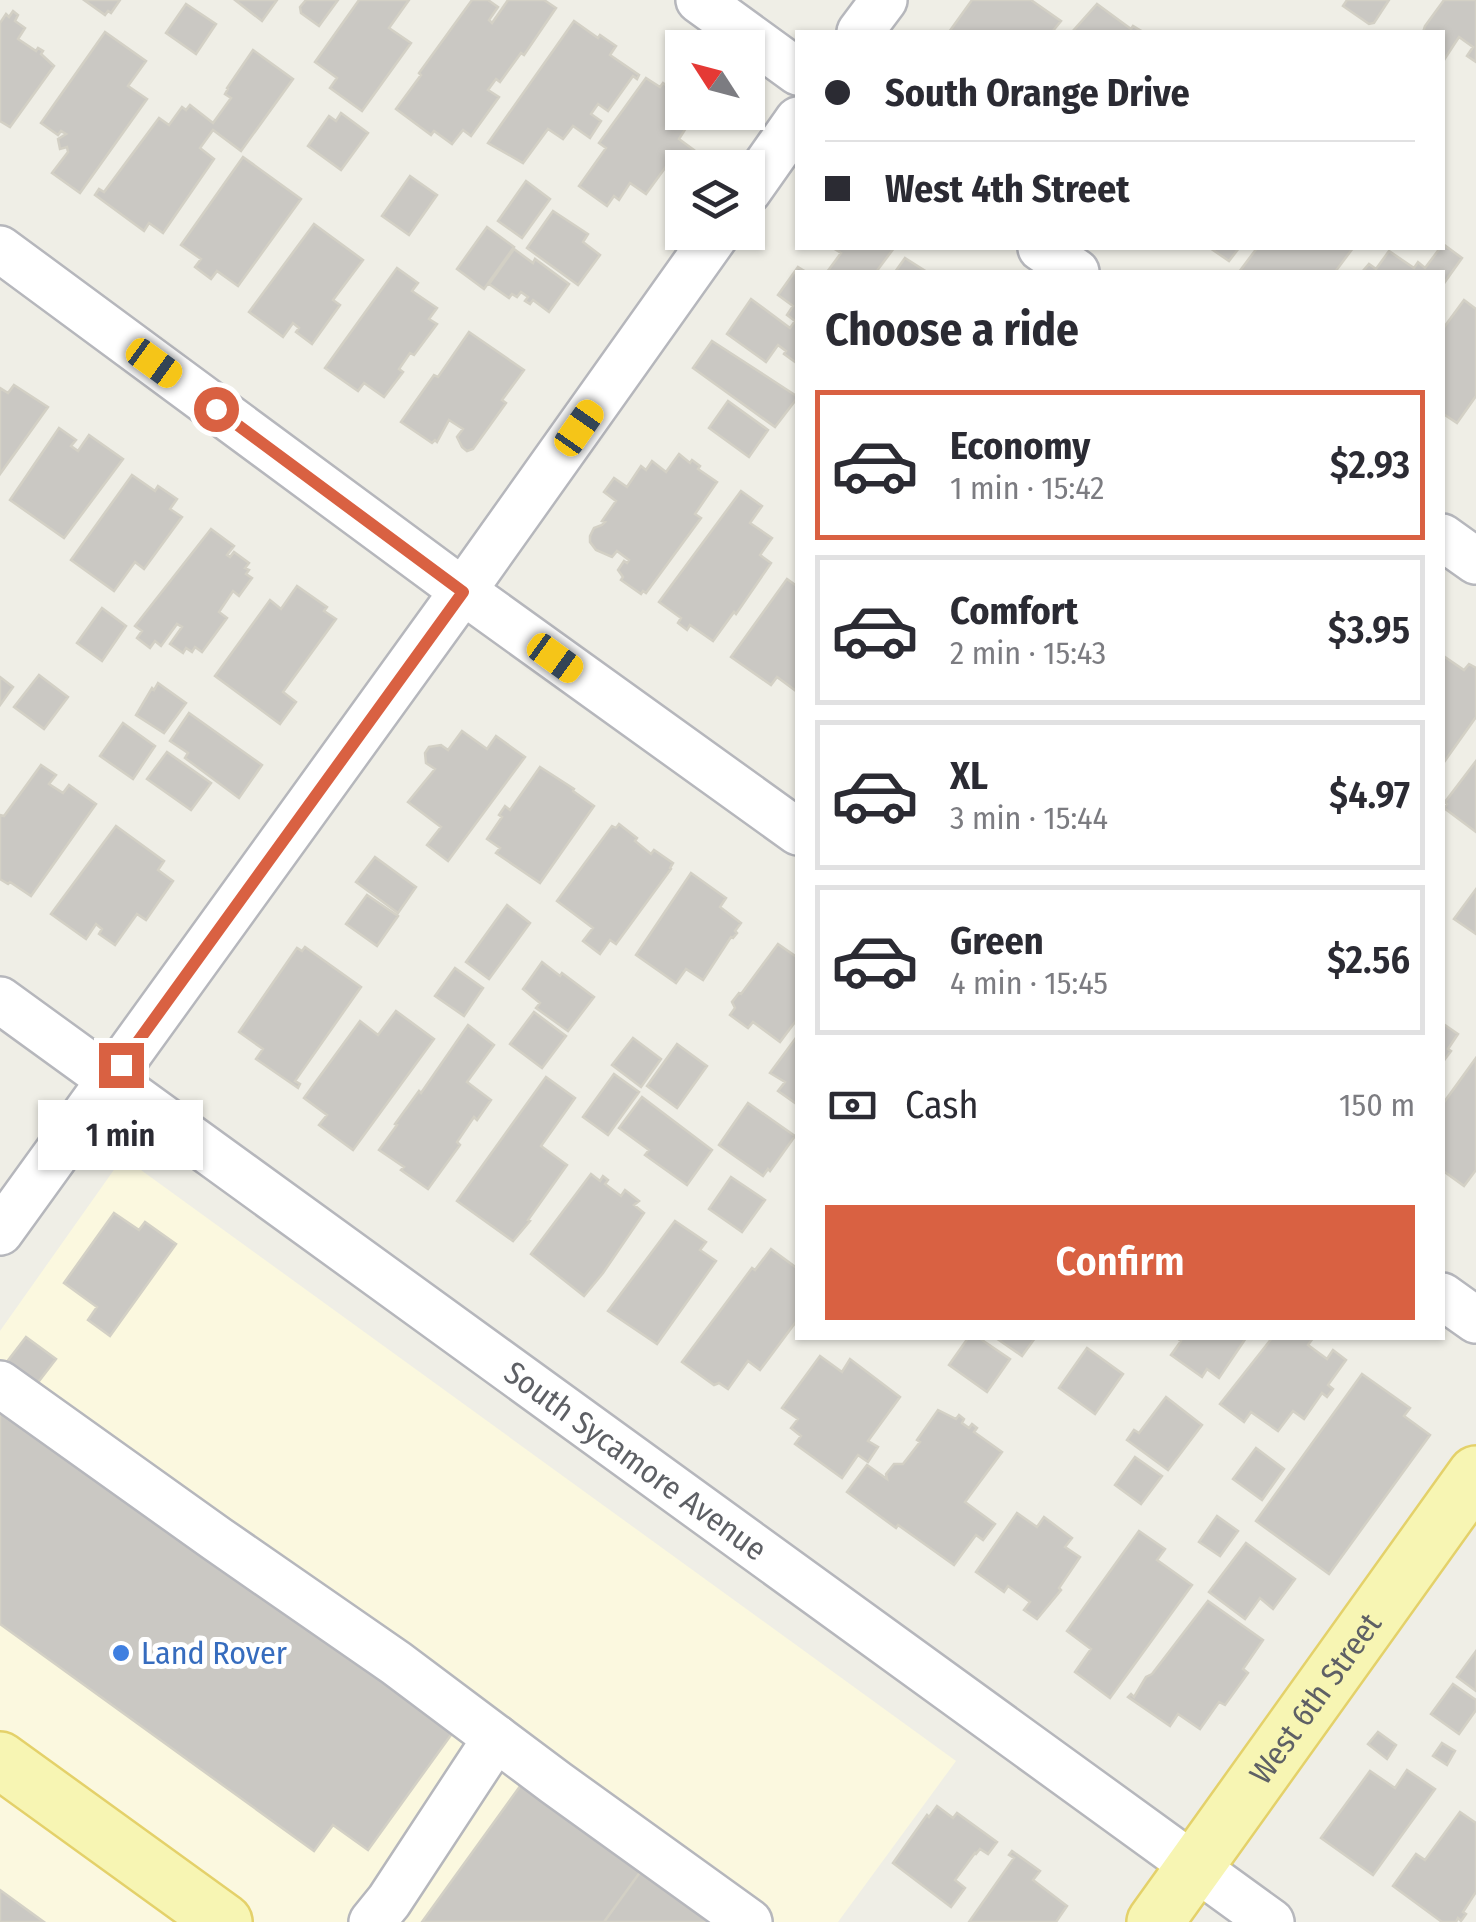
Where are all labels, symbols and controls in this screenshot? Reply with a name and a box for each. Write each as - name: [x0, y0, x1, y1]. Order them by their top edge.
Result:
- north arrow: [665, 30, 765, 130]
- map controls: [665, 30, 765, 250]
- text: South Orange Drive: [885, 70, 1190, 116]
- button: layers: [665, 150, 765, 250]
- text: West 4th Street: [885, 166, 1130, 212]
- text: Choose a ride: [825, 303, 1079, 357]
- car: [121, 333, 187, 393]
- route start: [194, 387, 239, 432]
- car: [550, 395, 608, 461]
- icon: car: [830, 420, 920, 510]
- text: Economy: [950, 423, 1090, 469]
- text: $2.93: [1330, 442, 1410, 488]
- text: 1 min · 15:42: [950, 469, 1104, 507]
- icon: car: [830, 585, 920, 675]
- text: Comfort: [950, 588, 1078, 634]
- text: $3.95: [1328, 607, 1410, 653]
- car: [522, 628, 588, 688]
- text: 2 min · 15:43: [950, 634, 1106, 672]
- icon: car: [830, 750, 920, 840]
- text: XL: [950, 753, 988, 799]
- text: $4.97: [1329, 772, 1410, 818]
- text: 3 min · 15:44: [950, 799, 1108, 837]
- icon: car: [830, 915, 920, 1005]
- text: Green: [950, 918, 1044, 964]
- text: $2.56: [1327, 937, 1410, 983]
- text: 4 min · 15:45: [950, 964, 1108, 1002]
- route end: [99, 1043, 144, 1088]
- icon: cash: [825, 1078, 880, 1133]
- text: Cash: [905, 1082, 979, 1128]
- text: 150 m: [1339, 1086, 1415, 1124]
- callout: 1 min: [38, 1100, 204, 1170]
- text: 1 min: [86, 1116, 155, 1154]
- button: Confirm: [825, 1205, 1415, 1320]
- street label: South Sycamore Avenue: [497, 1353, 774, 1569]
- street label: West 6th Street: [1241, 1605, 1389, 1791]
- place label: Land Rover: [141, 1634, 287, 1672]
- marker: Land Rover: [110, 1642, 132, 1664]

